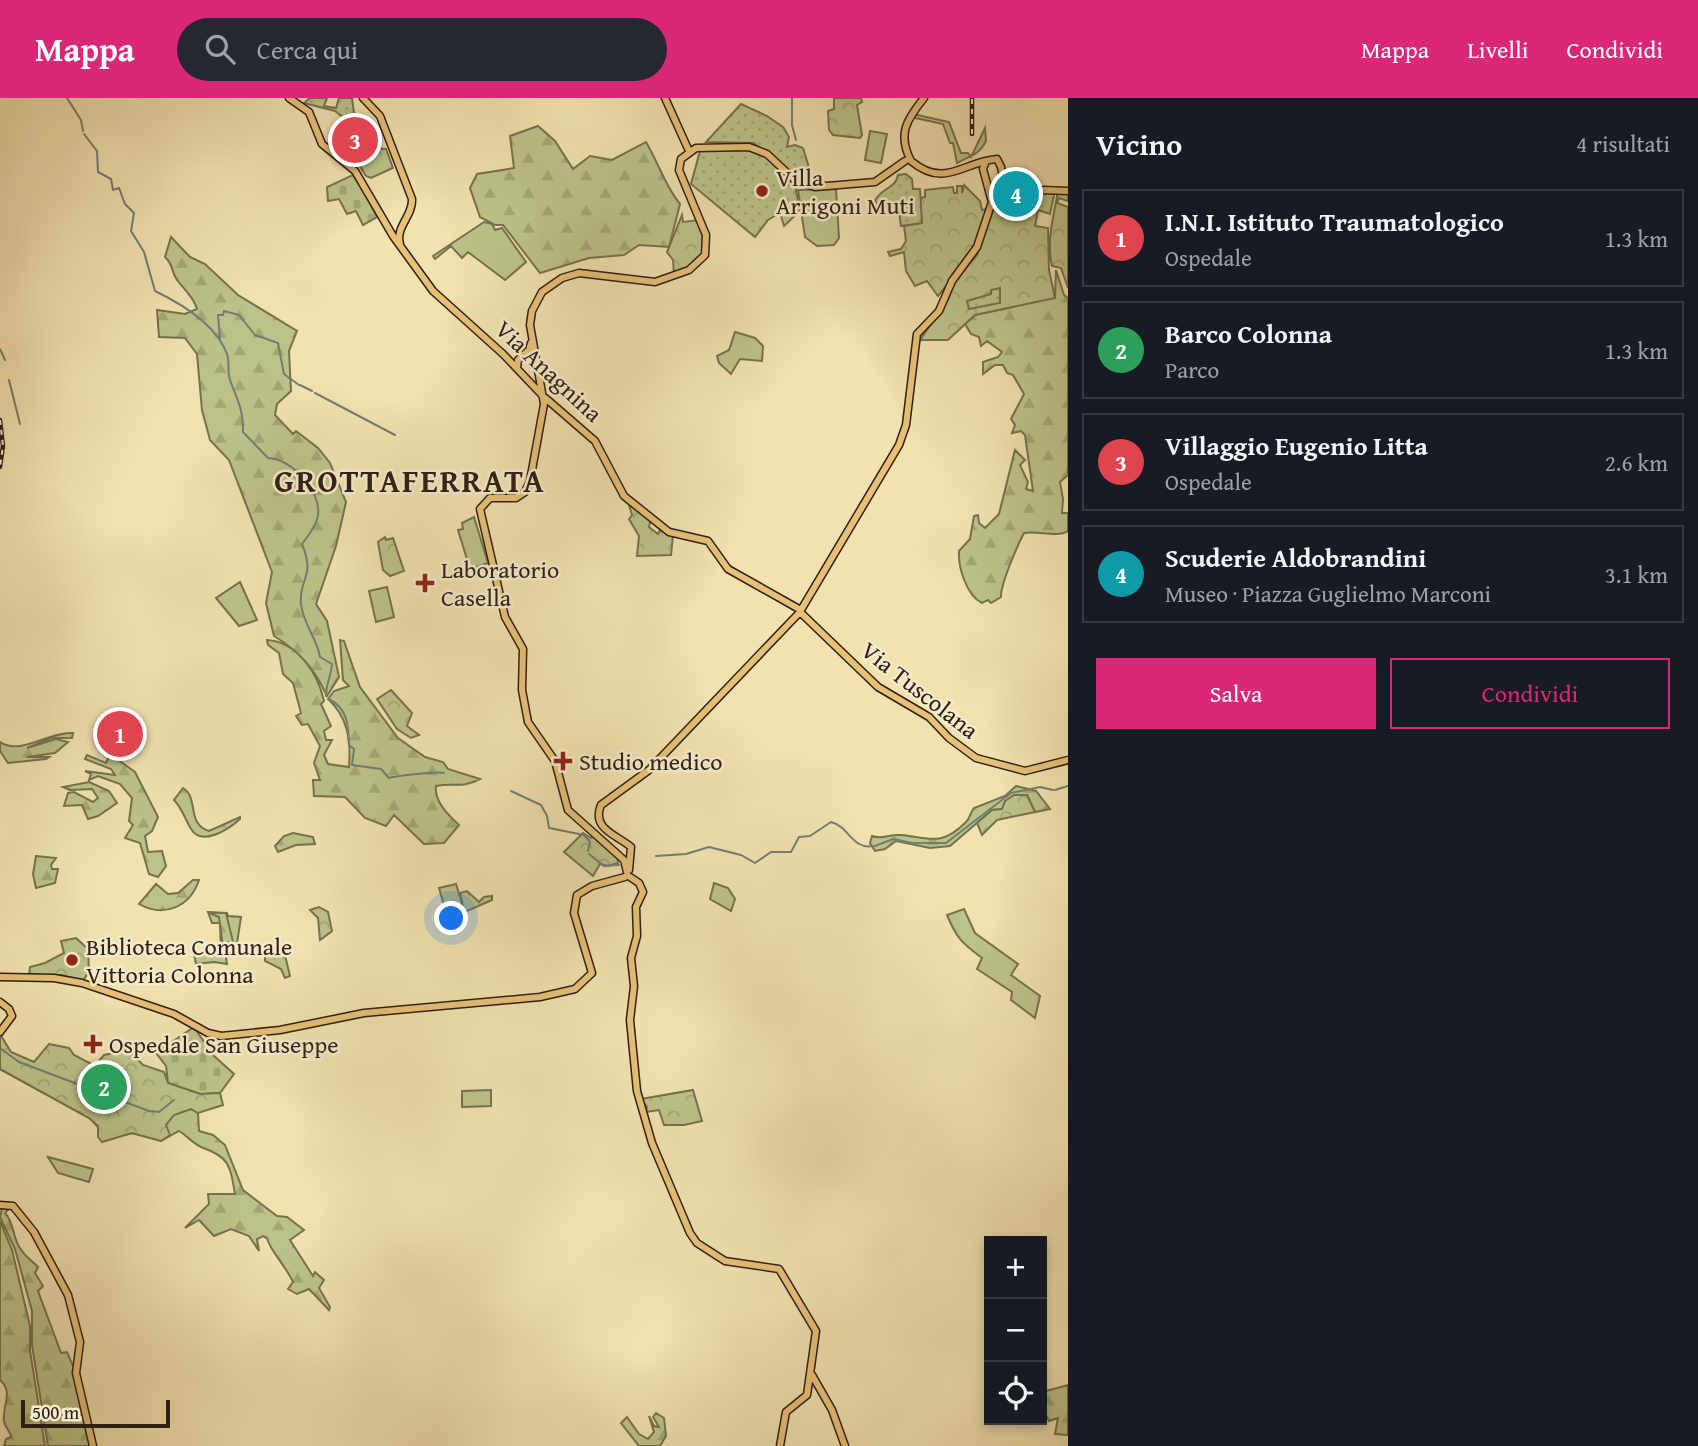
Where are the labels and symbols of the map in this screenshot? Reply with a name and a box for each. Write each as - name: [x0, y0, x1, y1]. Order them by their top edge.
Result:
- pin: 3: [332, 114, 378, 166]
- place label: Villa Arrigoni Muti: [776, 160, 915, 223]
- pin: 4: [993, 168, 1039, 220]
- marker: Villa Arrigoni Muti: [754, 183, 770, 199]
- street label: Via Anagnina: [488, 312, 611, 430]
- district label: GROTTAFERRATA: [274, 457, 546, 504]
- place label: Laboratorio Casella: [441, 552, 559, 615]
- marker: Laboratorio Casella: [415, 573, 435, 593]
- street label: Via Tuscolana: [854, 633, 987, 748]
- pin: 1: [97, 708, 143, 760]
- place label: Studio medico: [579, 744, 723, 779]
- marker: Studio medico: [553, 751, 573, 771]
- your location: [434, 901, 468, 935]
- place label: Biblioteca Comunale Vittoria Colonna: [86, 929, 292, 992]
- marker: Biblioteca Comunale Vittoria Colonna: [64, 952, 80, 968]
- place label: Ospedale San Giuseppe: [109, 1027, 338, 1062]
- marker: Ospedale San Giuseppe: [83, 1034, 103, 1054]
- pin: 2: [81, 1061, 127, 1113]
- scale bar: [21, 1397, 170, 1429]

